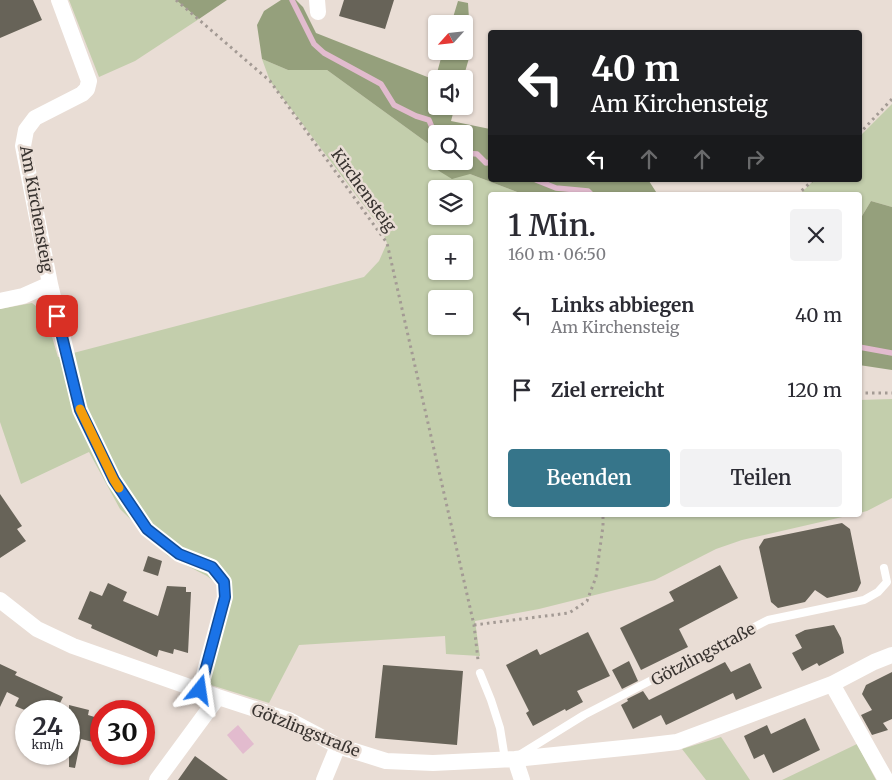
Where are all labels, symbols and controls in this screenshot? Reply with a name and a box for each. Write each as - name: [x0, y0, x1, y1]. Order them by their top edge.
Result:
- north arrow: [428, 15, 472, 60]
- map controls: [428, 15, 473, 335]
- text: 40 m: [591, 47, 679, 91]
- icon: left: [508, 50, 573, 115]
- button: sound: [428, 70, 473, 115]
- text: Am Kirchensteig: [591, 90, 768, 118]
- button: search: [428, 125, 473, 170]
- street label: Am Kirchensteig: [16, 143, 58, 274]
- street label: Kirchensteig: [327, 145, 401, 236]
- icon: left: [582, 145, 610, 173]
- icon: ahead: [635, 145, 663, 173]
- icon: ahead: [688, 145, 716, 173]
- icon: right: [741, 145, 769, 173]
- button: layers: [428, 180, 473, 225]
- text: 1 Min.: [508, 206, 596, 244]
- button: close: [790, 209, 842, 261]
- button: +: [428, 235, 473, 280]
- text: 160 m · 06:50: [508, 244, 606, 264]
- button: −: [428, 290, 473, 335]
- text: Links abbiegen: [551, 293, 694, 317]
- pin: [36, 295, 78, 337]
- icon: left: [508, 301, 536, 329]
- icon: arrive: [43, 302, 71, 330]
- text: 40 m: [795, 303, 842, 327]
- text: Am Kirchensteig: [551, 317, 680, 337]
- icon: arrive: [508, 376, 536, 404]
- text: Ziel erreicht: [551, 378, 664, 402]
- text: 120 m: [787, 378, 842, 402]
- button: Beenden: [508, 449, 670, 507]
- button: Teilen: [680, 449, 842, 507]
- street label: Götzlingstraße: [647, 618, 759, 690]
- position arrow: [173, 663, 225, 715]
- street label: Götzlingstraße: [249, 699, 363, 761]
- speed limit sign: 30: [90, 700, 155, 765]
- text: 24: [32, 710, 63, 742]
- text: km/h: [32, 737, 63, 752]

